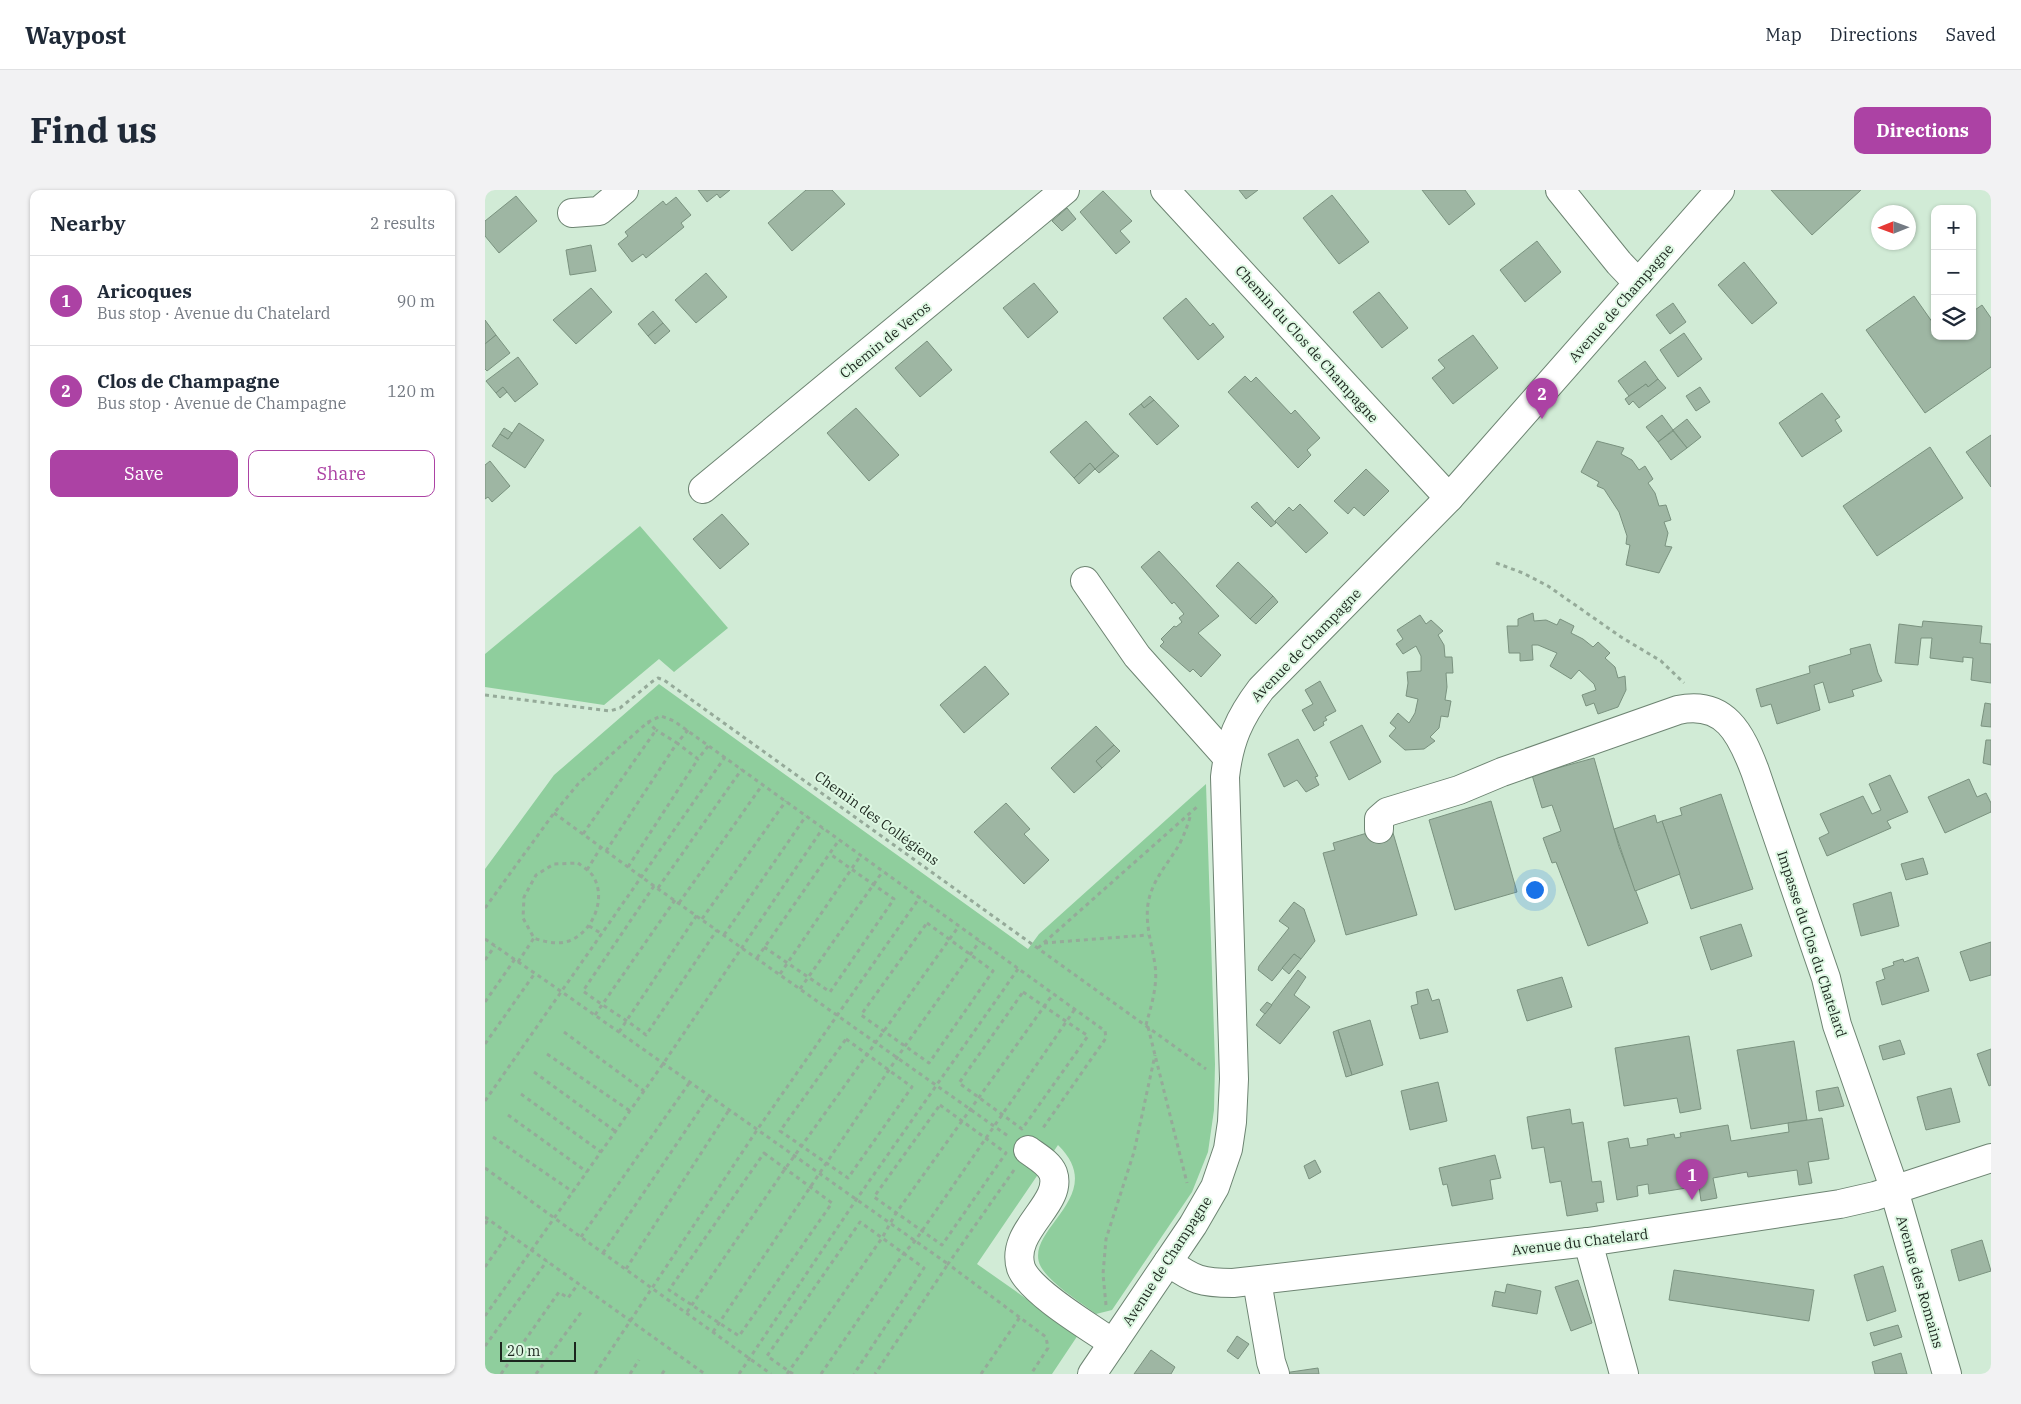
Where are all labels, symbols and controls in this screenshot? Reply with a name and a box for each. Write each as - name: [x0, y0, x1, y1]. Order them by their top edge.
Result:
- text: Waypost: [25, 19, 126, 51]
- text: Map: [1765, 23, 1802, 46]
- text: Directions: [1830, 23, 1918, 46]
- text: Saved: [1946, 23, 1996, 46]
- text: Find us: [30, 107, 157, 153]
- button: Directions: [1854, 107, 1991, 154]
- north arrow: [1871, 205, 1916, 250]
- map controls: [1931, 205, 1976, 340]
- button: +: [1931, 205, 1976, 250]
- text: Nearby: [50, 209, 126, 237]
- text: 2 results: [370, 213, 435, 233]
- street label: Avenue de Champagne: [1565, 240, 1677, 366]
- button: −: [1931, 250, 1976, 295]
- street label: Chemin du Clos de Champagne: [1232, 262, 1382, 426]
- text: Aricoques: [97, 279, 192, 303]
- text: 1: [61, 291, 71, 311]
- text: 90 m: [397, 291, 435, 311]
- button: layers: [1931, 295, 1976, 340]
- street label: Chemin de Veros: [836, 298, 934, 382]
- text: Bus stop · Avenue du Chatelard: [97, 303, 331, 323]
- text: Clos de Champagne: [97, 369, 280, 393]
- pin: 2: [1526, 378, 1558, 419]
- text: 2: [61, 381, 71, 401]
- text: 120 m: [387, 381, 435, 401]
- text: Bus stop · Avenue de Champagne: [97, 393, 346, 413]
- button: Save: [50, 450, 238, 497]
- button: Share: [248, 450, 435, 497]
- street label: Avenue de Champagne: [1247, 584, 1365, 706]
- street label: Chemin des Collégiens: [811, 767, 943, 869]
- street label: Impasse du Clos du Chatelard: [1773, 848, 1851, 1040]
- your location: [1522, 877, 1548, 903]
- pin: 1: [1676, 1159, 1708, 1200]
- street label: Avenue de Champagne: [1118, 1193, 1216, 1329]
- street label: Avenue des Romains: [1892, 1214, 1948, 1350]
- street label: Avenue du Chatelard: [1511, 1225, 1650, 1259]
- scale bar: [500, 1339, 576, 1362]
- text: 20 m: [507, 1342, 540, 1360]

